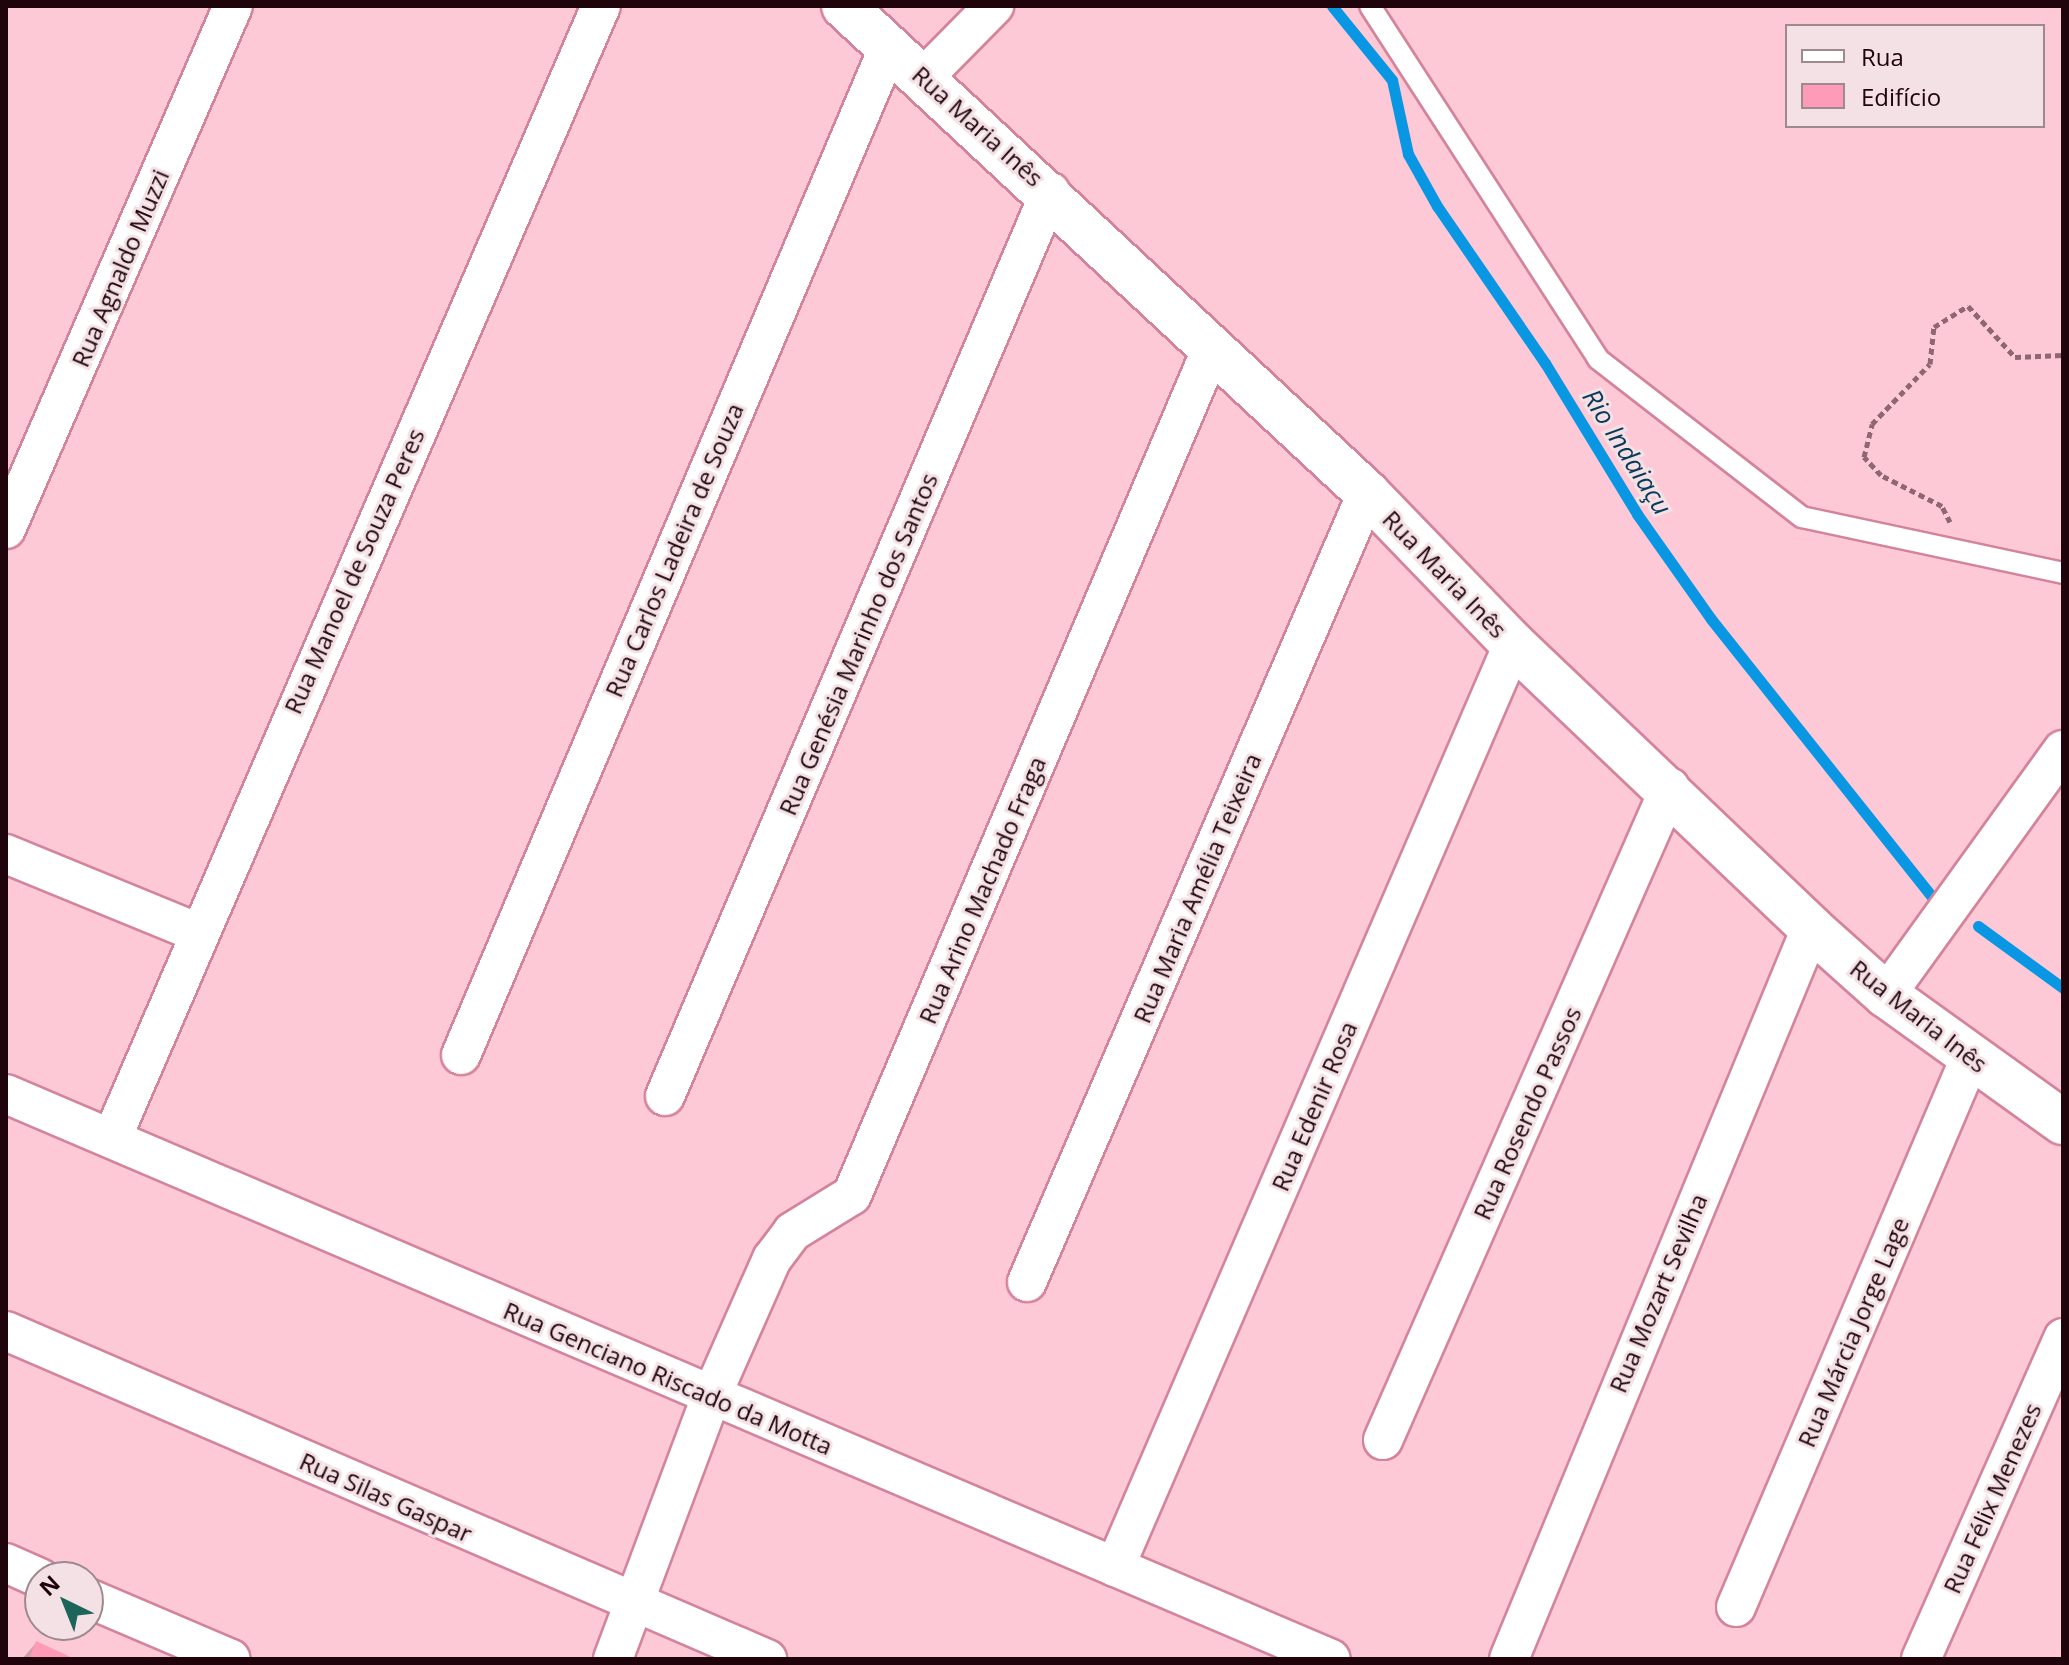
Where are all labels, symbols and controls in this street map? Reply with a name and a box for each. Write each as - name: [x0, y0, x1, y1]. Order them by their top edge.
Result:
- legend: [1785, 24, 2045, 128]
- text: Rua: [1861, 40, 1904, 73]
- street label: Rua Maria Inês: [907, 60, 1049, 192]
- text: Edifício: [1861, 80, 1941, 113]
- street label: Rua Agnaldo Muzzi: [65, 165, 175, 371]
- water label: Rio Indaiaçu: [1576, 383, 1678, 521]
- street label: Rua Carlos Ladeira de Souza: [599, 399, 749, 701]
- street label: Rua Manoel de Souza Peres: [278, 424, 430, 718]
- street label: Rua Genésia Marinho dos Santos: [773, 469, 943, 819]
- street label: Rua Maria Inês: [1377, 504, 1513, 644]
- street label: Rua Maria Amélia Teixeira: [1127, 749, 1267, 1027]
- street label: Rua Arino Machado Fraga: [913, 752, 1051, 1028]
- street label: Rua Maria Inês: [1845, 954, 1993, 1078]
- street label: Rua Rosendo Passos: [1467, 1002, 1587, 1224]
- street label: Rua Edenir Rosa: [1265, 1017, 1363, 1195]
- street label: Rua Mozart Sevilha: [1603, 1189, 1713, 1397]
- street label: Rua Márcia Jorge Lage: [1792, 1213, 1914, 1451]
- street label: Rua Genciano Riscado da Motta: [499, 1296, 837, 1460]
- street label: Rua Félix Menezes: [1937, 1398, 2047, 1598]
- street label: Rua Silas Gaspar: [295, 1446, 477, 1548]
- north arrow: [24, 1561, 104, 1641]
- text: N: [32, 1568, 66, 1602]

